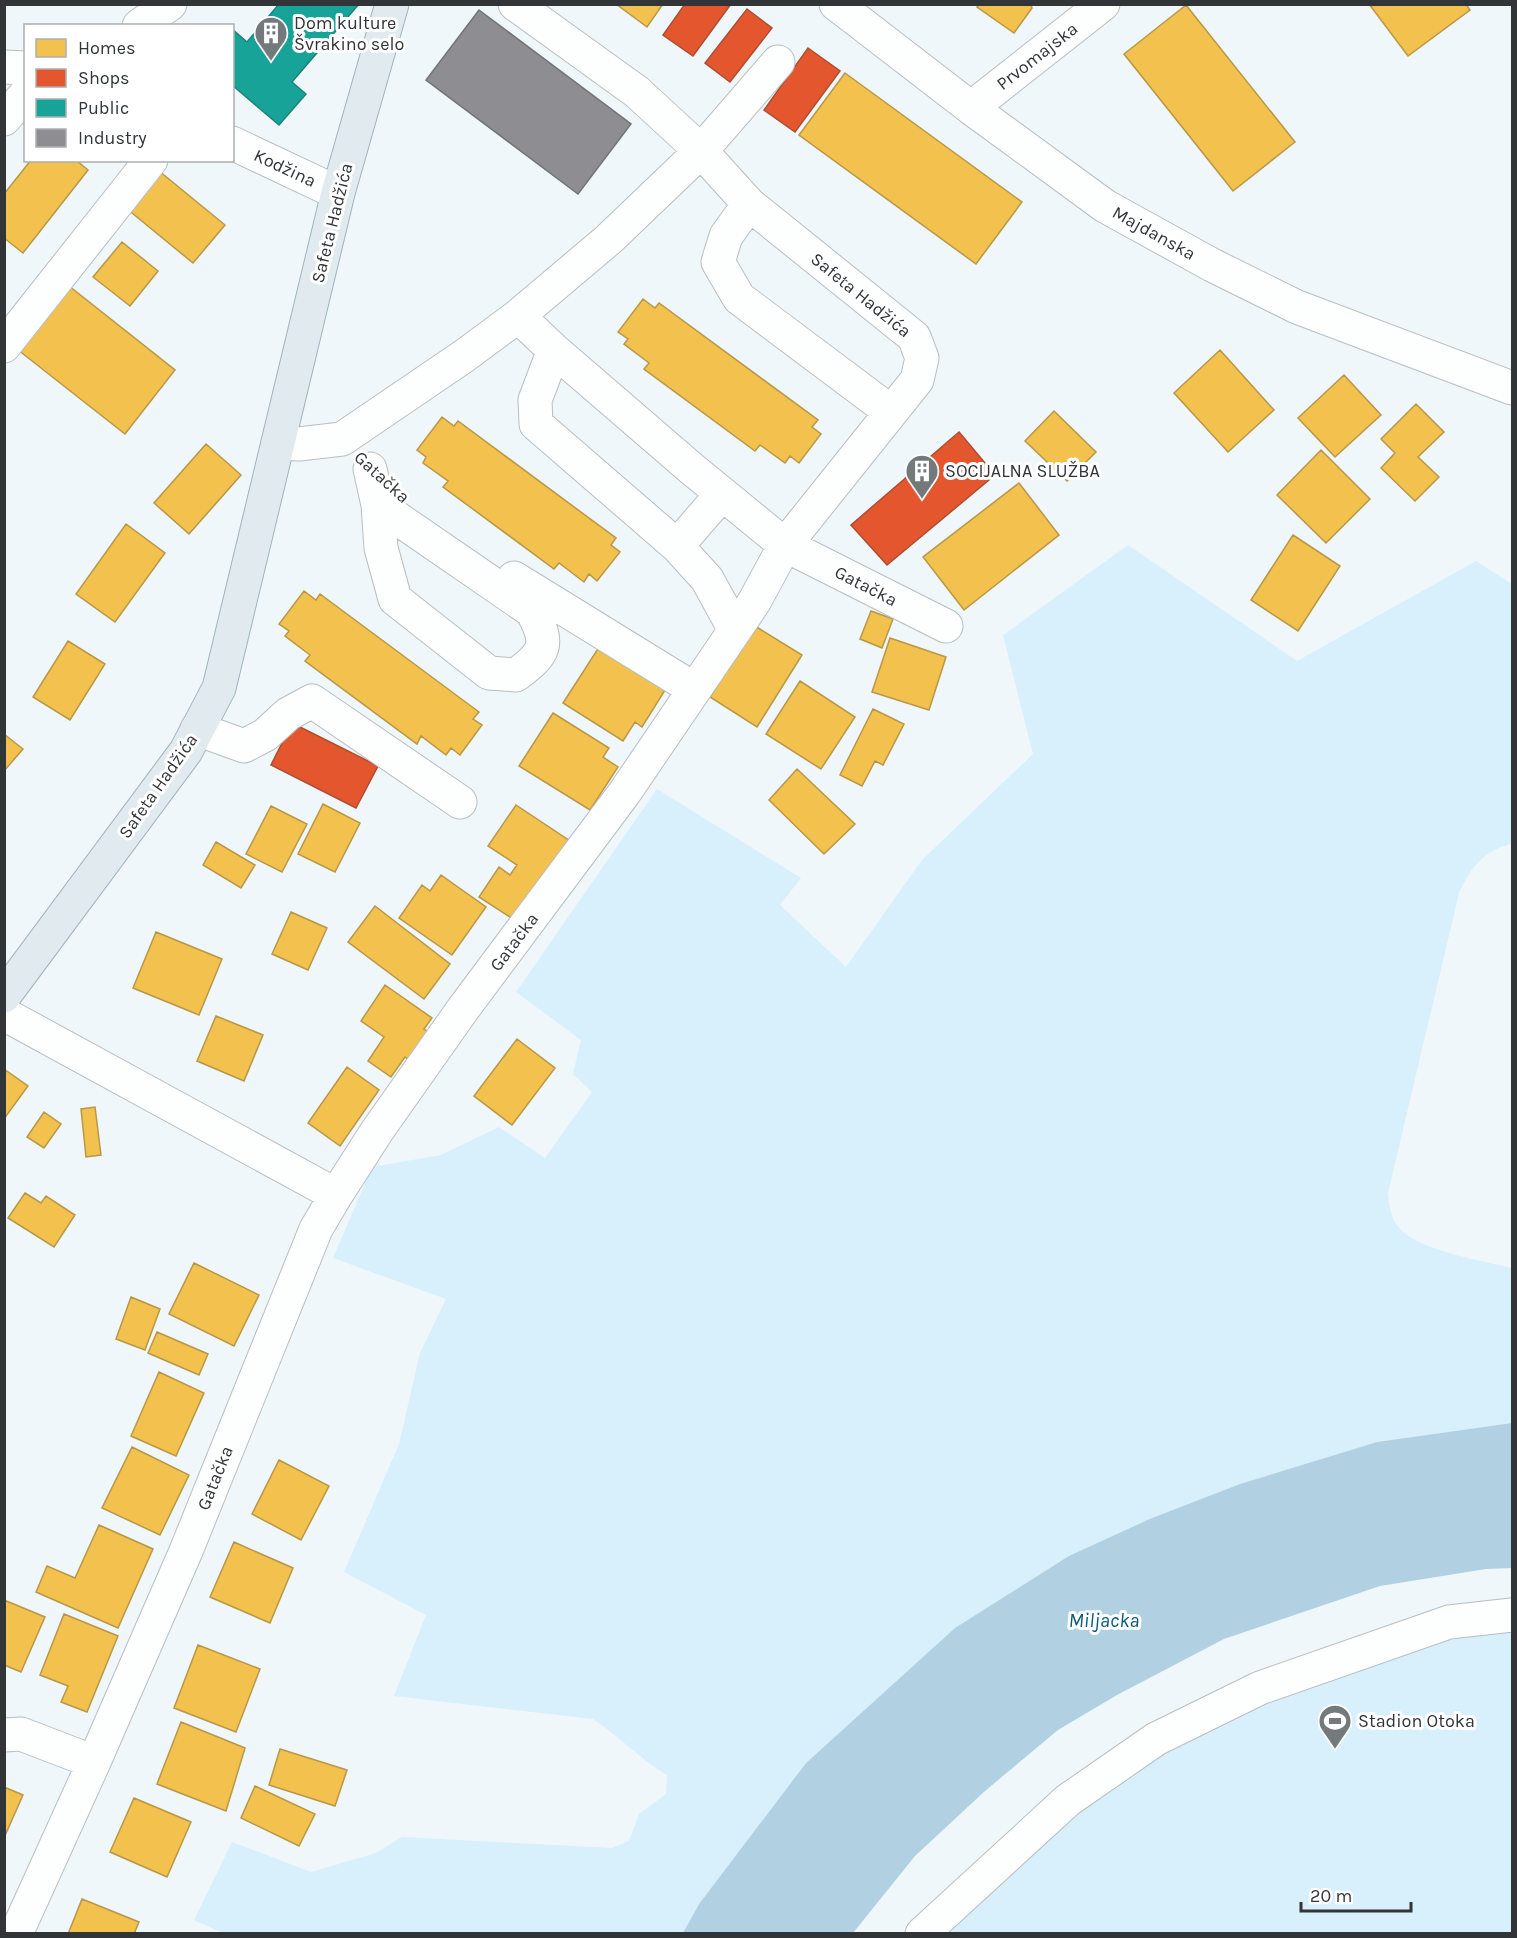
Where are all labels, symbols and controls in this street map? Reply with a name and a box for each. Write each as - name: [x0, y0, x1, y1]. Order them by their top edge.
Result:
- place label: Dom kulture Švrakino selo: [294, 12, 404, 55]
- building icon: Dom kulture Švrakino selo: [253, 15, 289, 62]
- street label: Prvomajska: [992, 17, 1082, 95]
- legend: [24, 24, 234, 162]
- text: Homes: [78, 37, 135, 59]
- text: Shops: [78, 67, 130, 89]
- text: Public: [78, 97, 129, 119]
- text: Industry: [78, 127, 147, 149]
- street label: Kodžina: [250, 144, 320, 192]
- street label: Safeta Hadžića: [306, 161, 358, 285]
- street label: Majdanska: [1109, 201, 1199, 265]
- street label: Safeta Hadžića: [806, 248, 916, 342]
- street label: Gatačka: [350, 446, 414, 508]
- building icon: SOCIJALNA SLUŽBA: [904, 453, 940, 500]
- place label: SOCIJALNA SLUŽBA: [945, 460, 1100, 482]
- street label: Gatačka: [831, 561, 901, 611]
- street label: Safeta Hadžića: [114, 729, 202, 843]
- street label: Gatačka: [485, 908, 543, 976]
- street label: Gatačka: [192, 1443, 238, 1513]
- water label: Miljacka: [1069, 1609, 1139, 1632]
- sports icon: Stadion Otoka: [1317, 1703, 1353, 1750]
- place label: Stadion Otoka: [1358, 1710, 1475, 1732]
- scale bar: [1301, 1875, 1410, 1913]
- text: 20 m: [1310, 1885, 1352, 1907]

